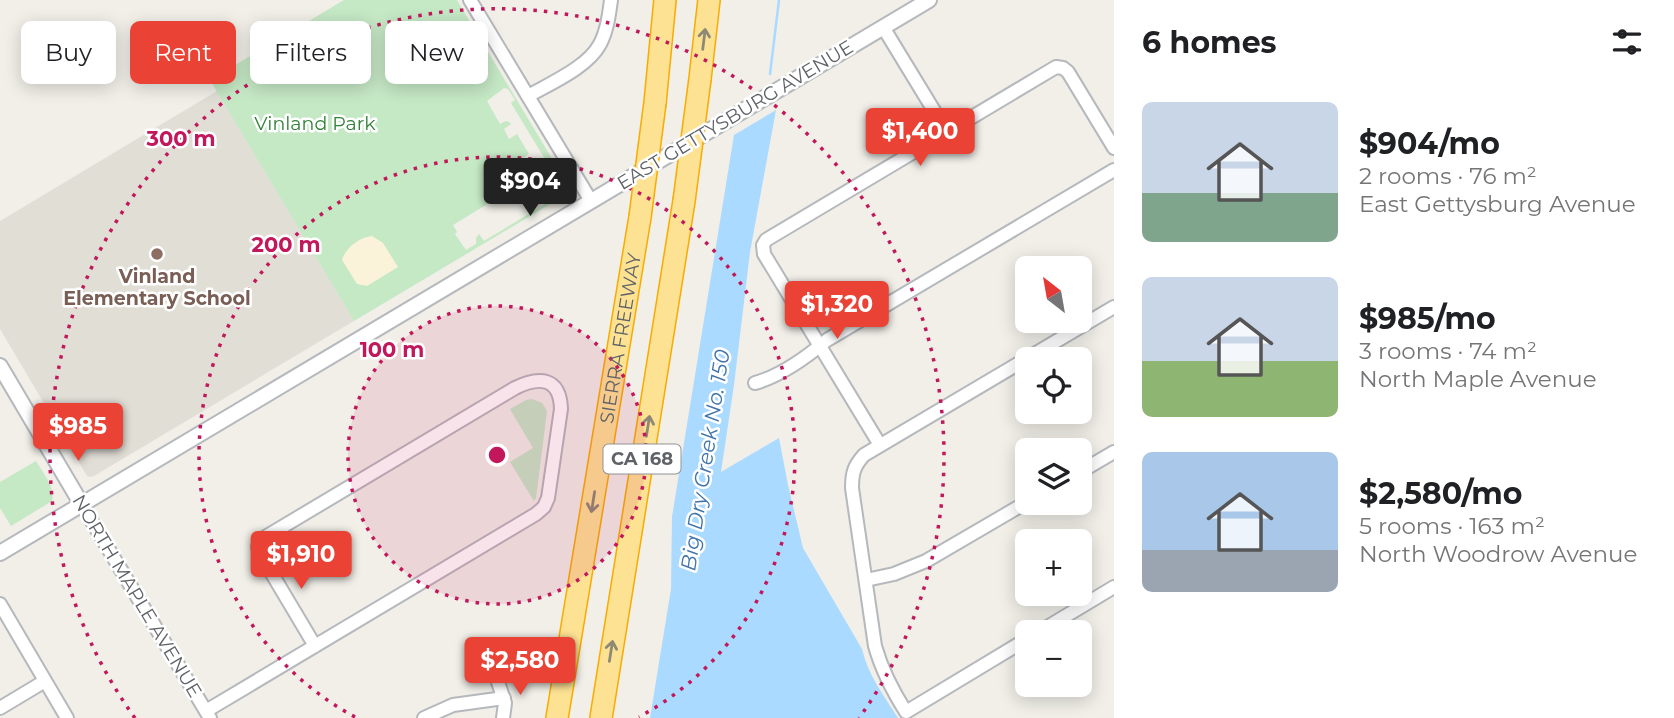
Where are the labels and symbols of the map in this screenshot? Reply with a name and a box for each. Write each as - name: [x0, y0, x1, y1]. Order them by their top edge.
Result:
- one-way arrow: [698, 29, 711, 51]
- street label: EAST GETTYSBURG AVENUE: [613, 35, 857, 195]
- pin: $1,400: [863, 108, 977, 168]
- park label: Vinland Park: [254, 112, 376, 135]
- text: 300 m: [146, 126, 215, 151]
- pin: $904: [489, 158, 571, 218]
- text: 200 m: [252, 232, 320, 257]
- marker: Vinland Elementary School: [149, 246, 165, 262]
- street label: SIERRA FREEWAY: [594, 250, 646, 425]
- north arrow: [1015, 256, 1092, 332]
- place label: Vinland Elementary School: [63, 265, 251, 310]
- pin: $1,320: [780, 282, 894, 341]
- text: 100 m: [360, 337, 424, 362]
- water label: Big Dry Creek No. 150: [675, 347, 735, 572]
- pin: $985: [37, 404, 119, 463]
- one-way arrow: [642, 415, 655, 438]
- centre of rings: [485, 443, 509, 467]
- road number: CA 168: [604, 444, 680, 474]
- one-way arrow: [586, 490, 599, 513]
- street label: NORTH MAPLE AVENUE: [67, 491, 207, 701]
- pin: $1,910: [244, 532, 358, 591]
- pin: $2,580: [463, 638, 577, 697]
- one-way arrow: [605, 640, 618, 663]

